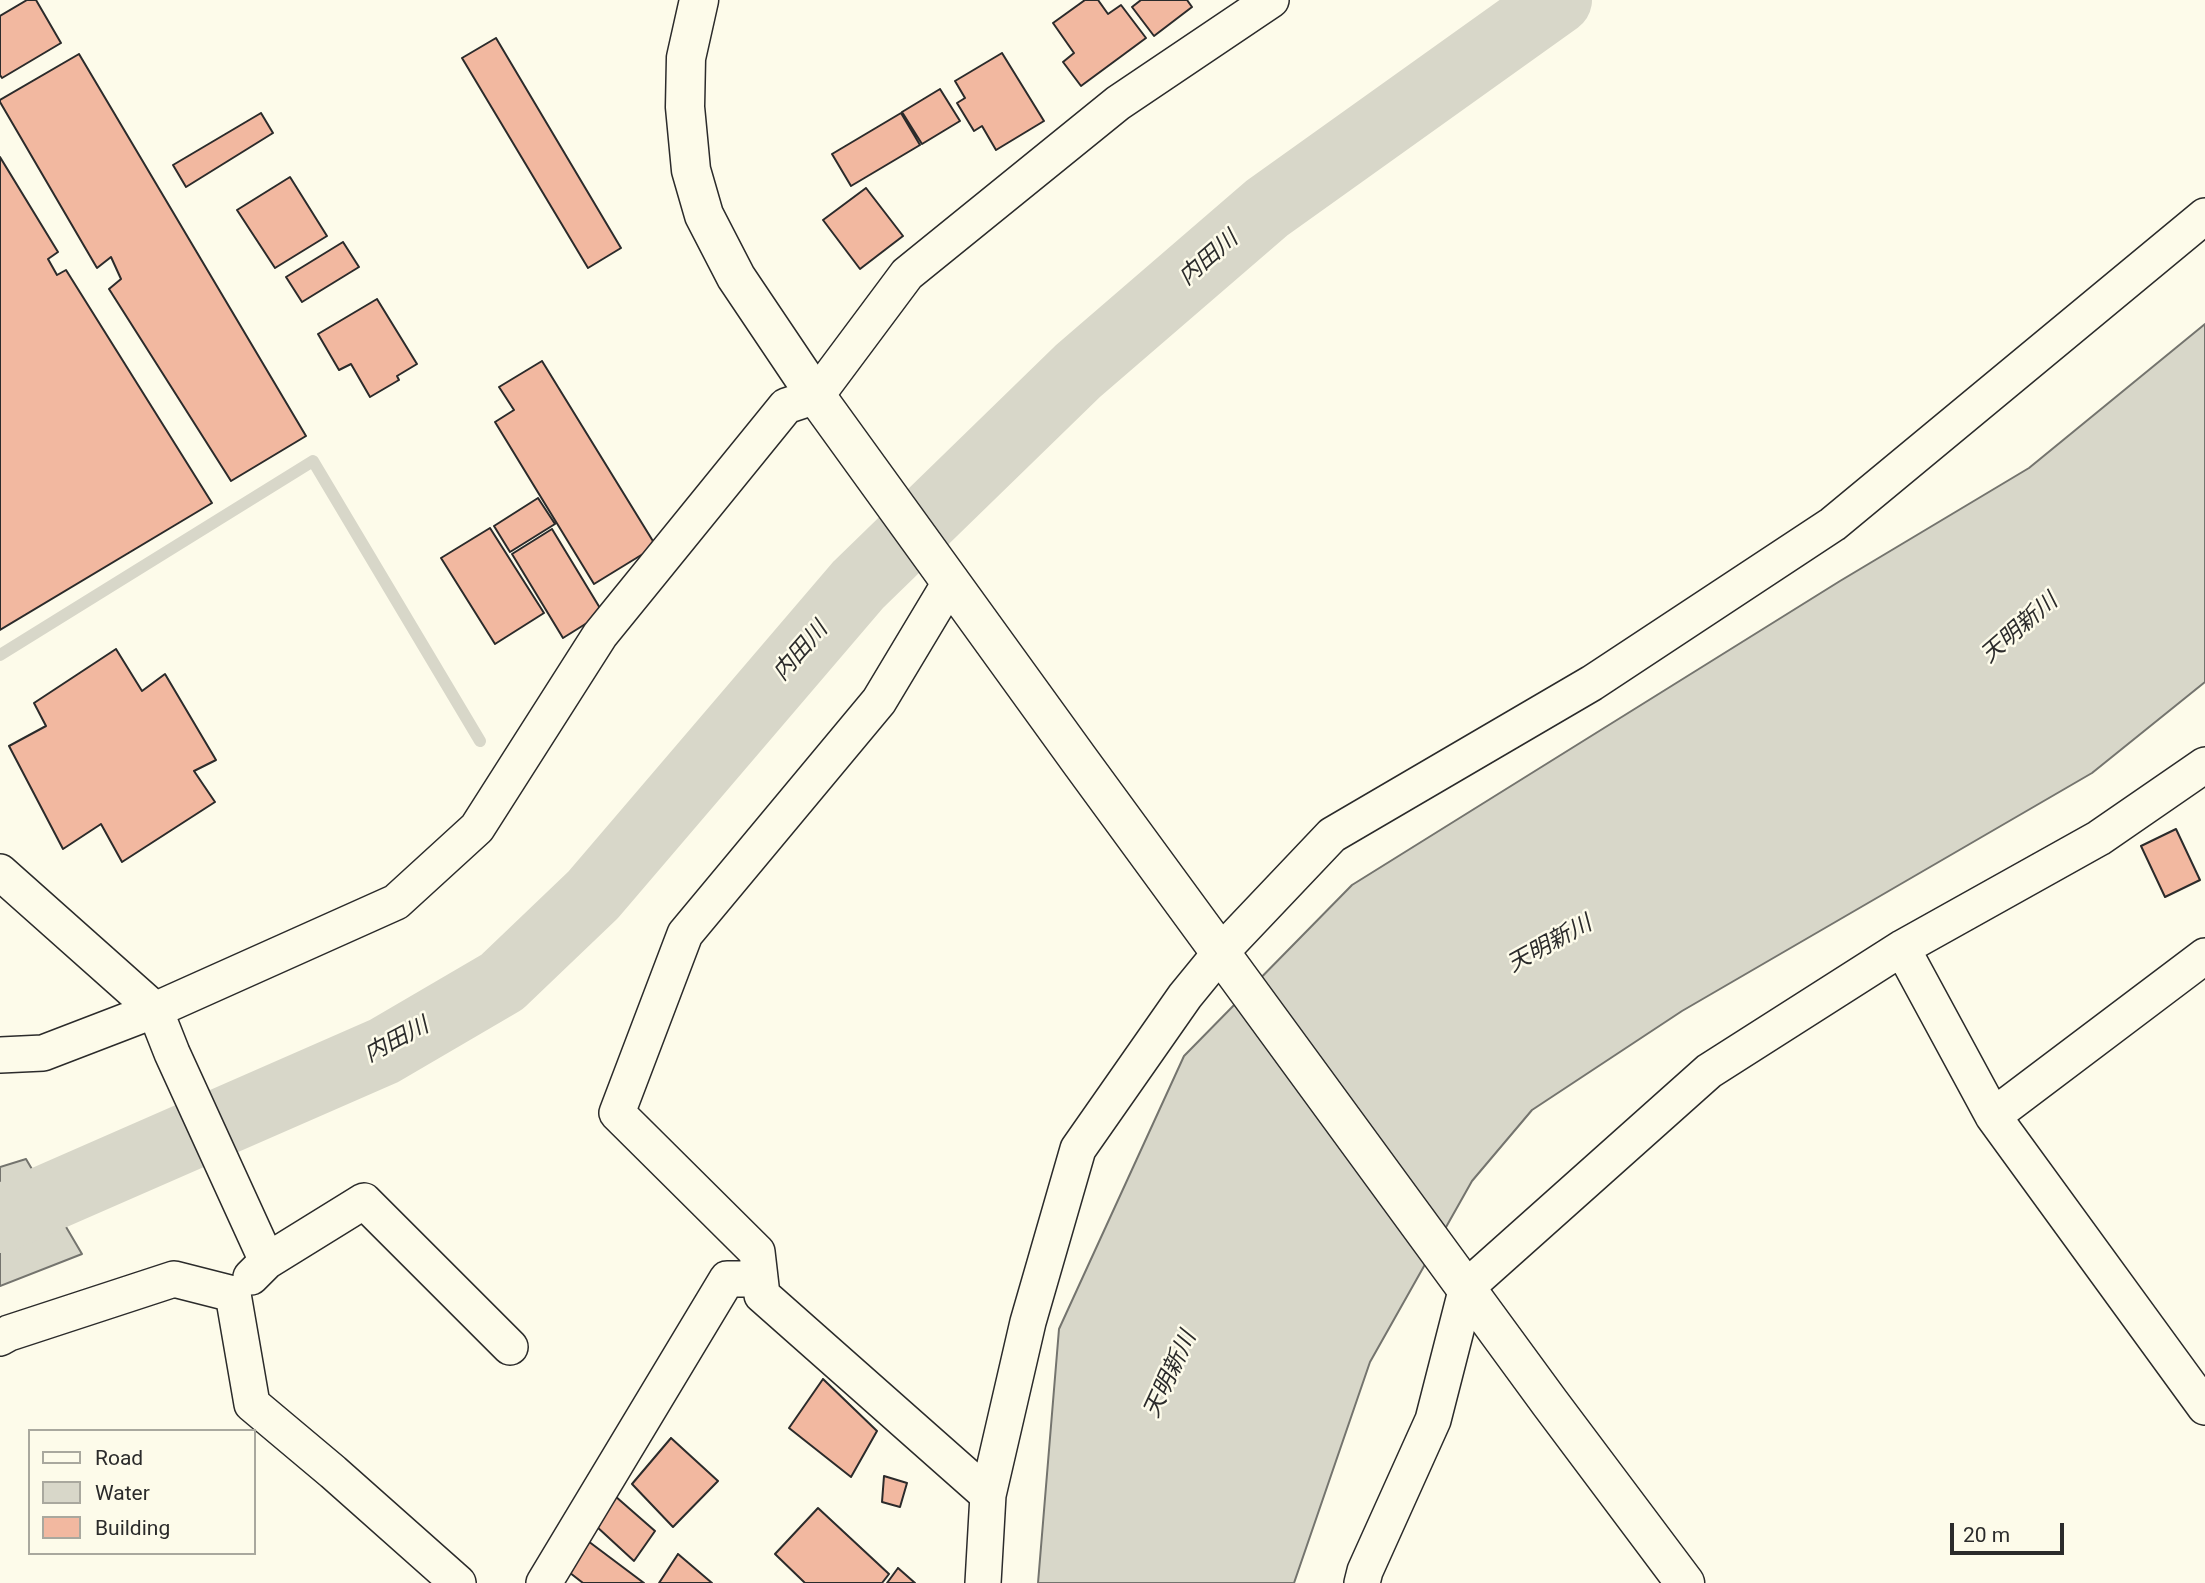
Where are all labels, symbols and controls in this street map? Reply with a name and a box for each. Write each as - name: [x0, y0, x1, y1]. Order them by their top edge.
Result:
- water label: 内田川: [1174, 226, 1244, 292]
- water label: 天明新川: [1976, 588, 2064, 670]
- water label: 内田川: [768, 617, 834, 687]
- water label: 天明新川: [1503, 911, 1597, 979]
- water label: 内田川: [360, 1013, 434, 1069]
- water label: 天明新川: [1139, 1327, 1203, 1423]
- legend: [28, 1429, 256, 1555]
- text: Road: [95, 1446, 143, 1470]
- text: Water: [95, 1481, 150, 1505]
- scale bar: [1953, 1510, 2067, 1554]
- text: Building: [95, 1516, 170, 1540]
- text: 20 m: [1963, 1523, 2010, 1547]

